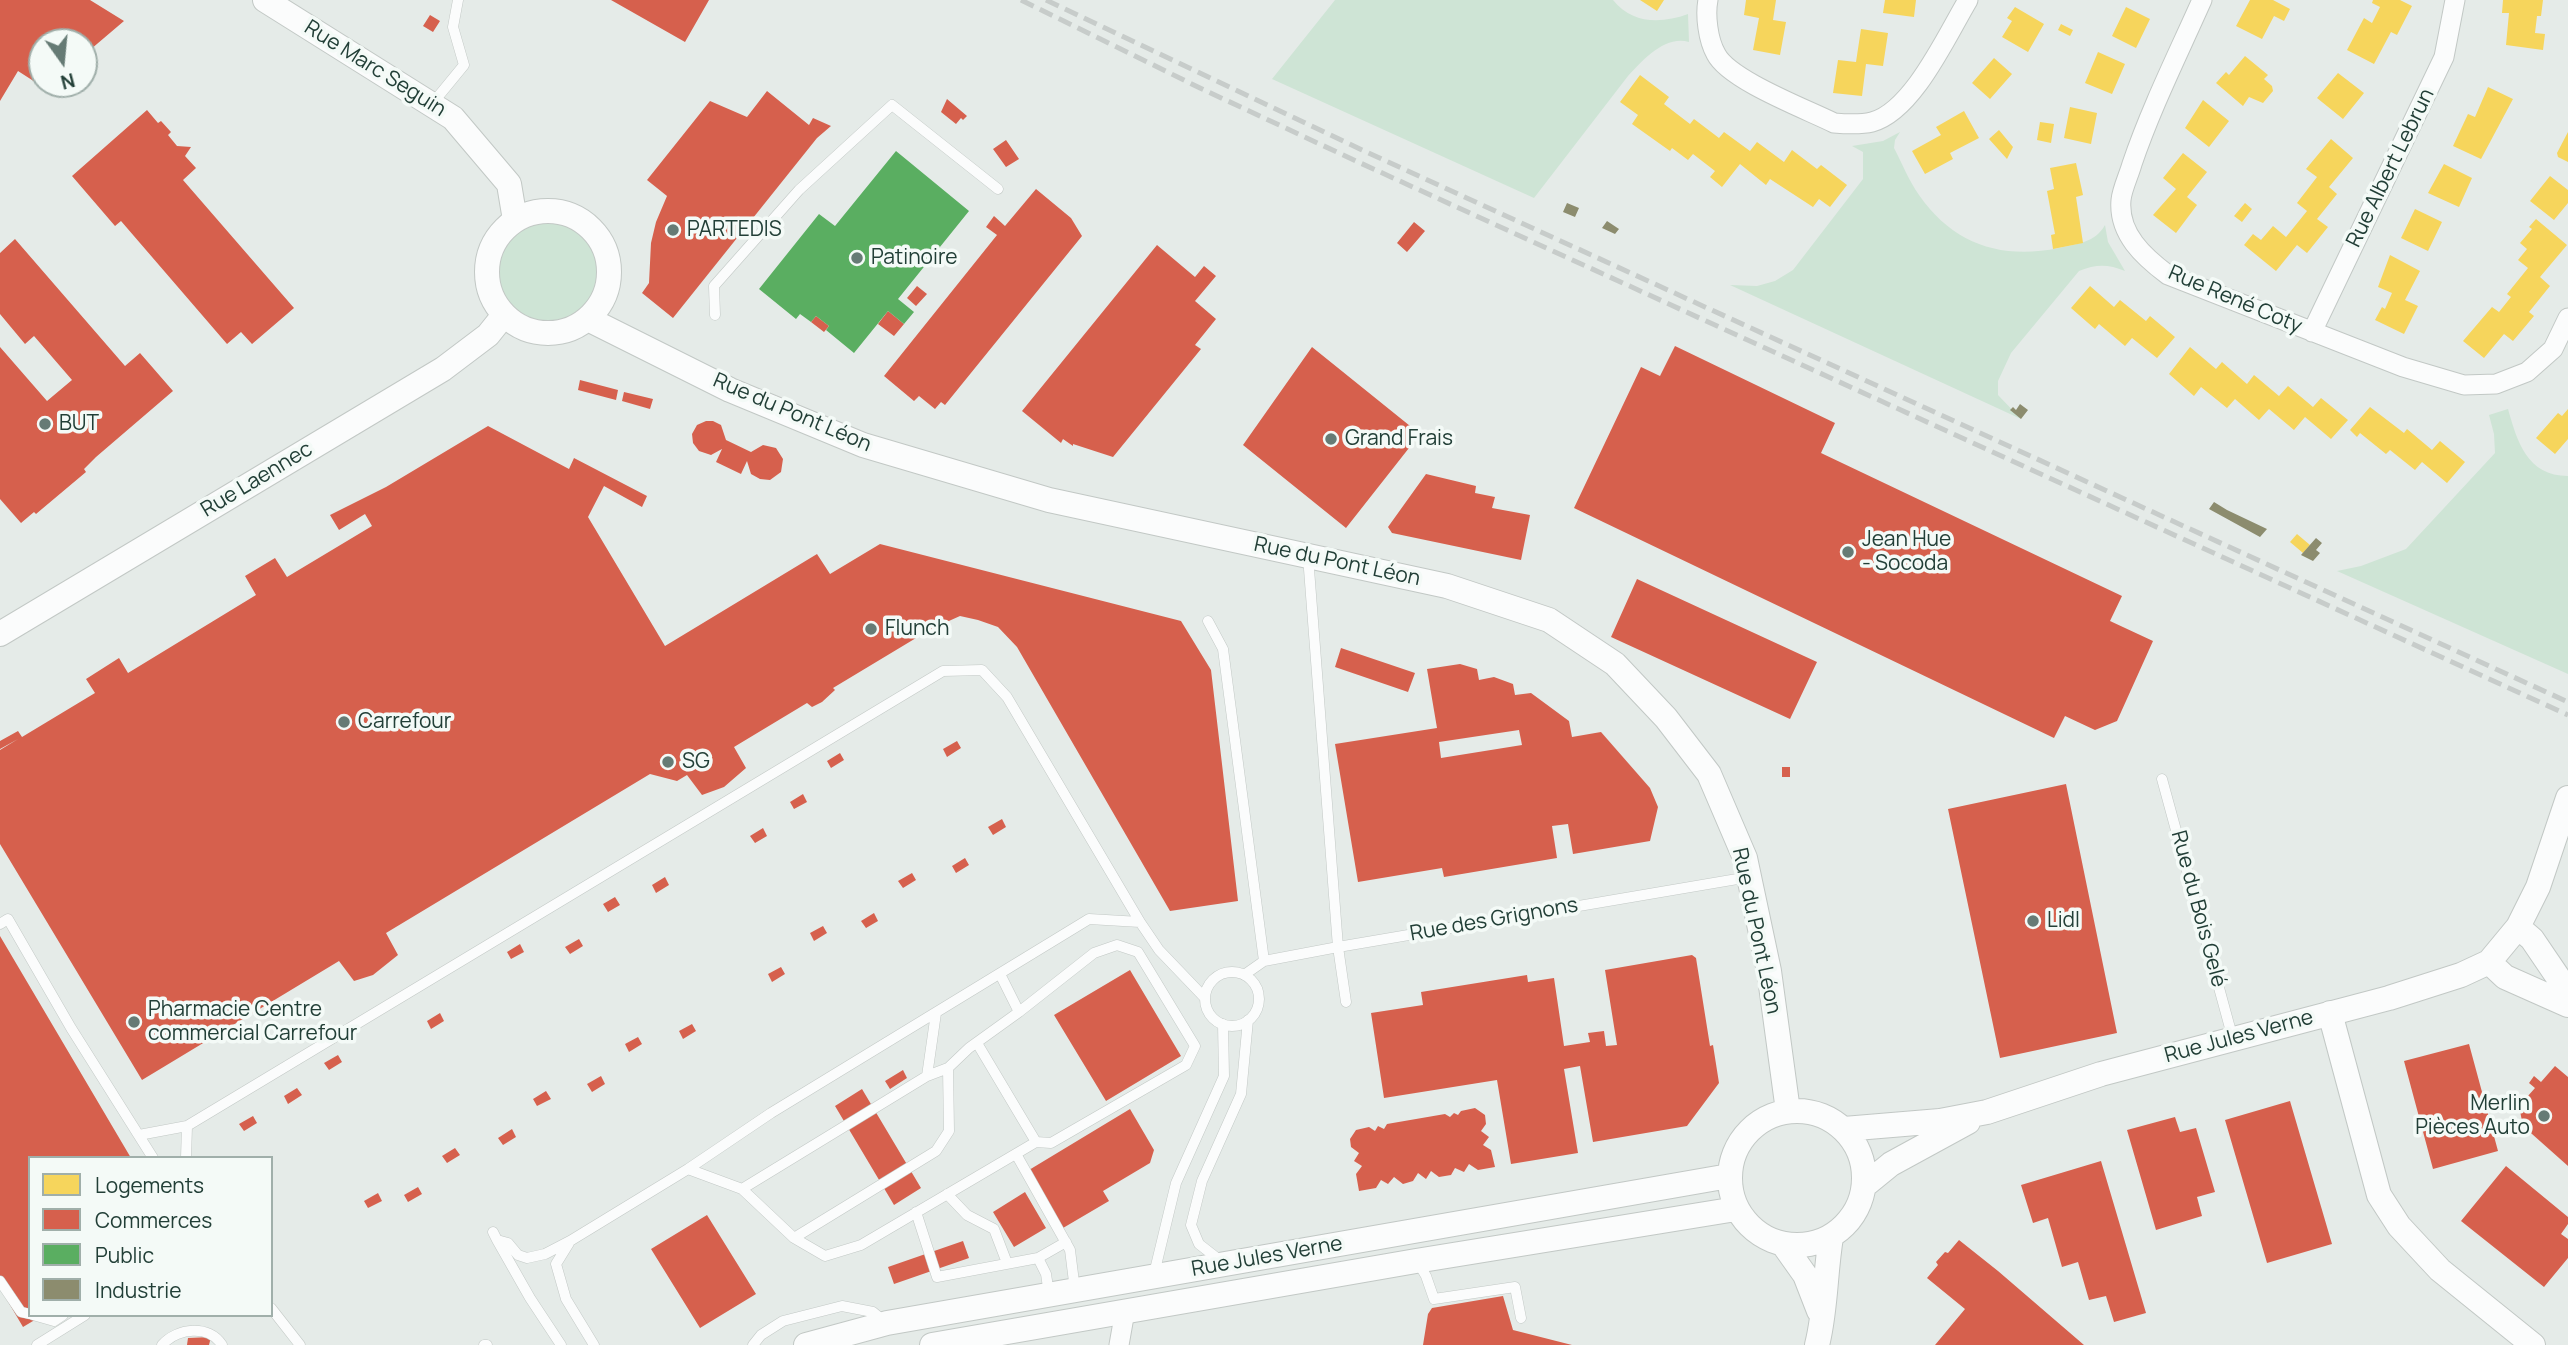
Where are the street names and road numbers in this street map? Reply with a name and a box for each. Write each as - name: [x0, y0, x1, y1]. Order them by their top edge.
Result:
- street label: Rue Marc Seguin: [300, 15, 450, 123]
- street label: Rue Albert Lebrun: [2342, 85, 2440, 251]
- street label: Rue René Coty: [2164, 260, 2306, 340]
- street label: Rue du Pont Léon: [709, 368, 875, 458]
- street label: Rue Laennec: [197, 437, 317, 523]
- street label: Rue du Pont Léon: [1252, 532, 1422, 592]
- street label: Rue du Bois Gelé: [2165, 828, 2231, 990]
- street label: Rue du Pont Léon: [1726, 846, 1786, 1016]
- street label: Rue des Grignons: [1408, 893, 1580, 947]
- street label: Rue Jules Verne: [2162, 1005, 2316, 1069]
- street label: Rue Jules Verne: [1190, 1231, 1344, 1283]

